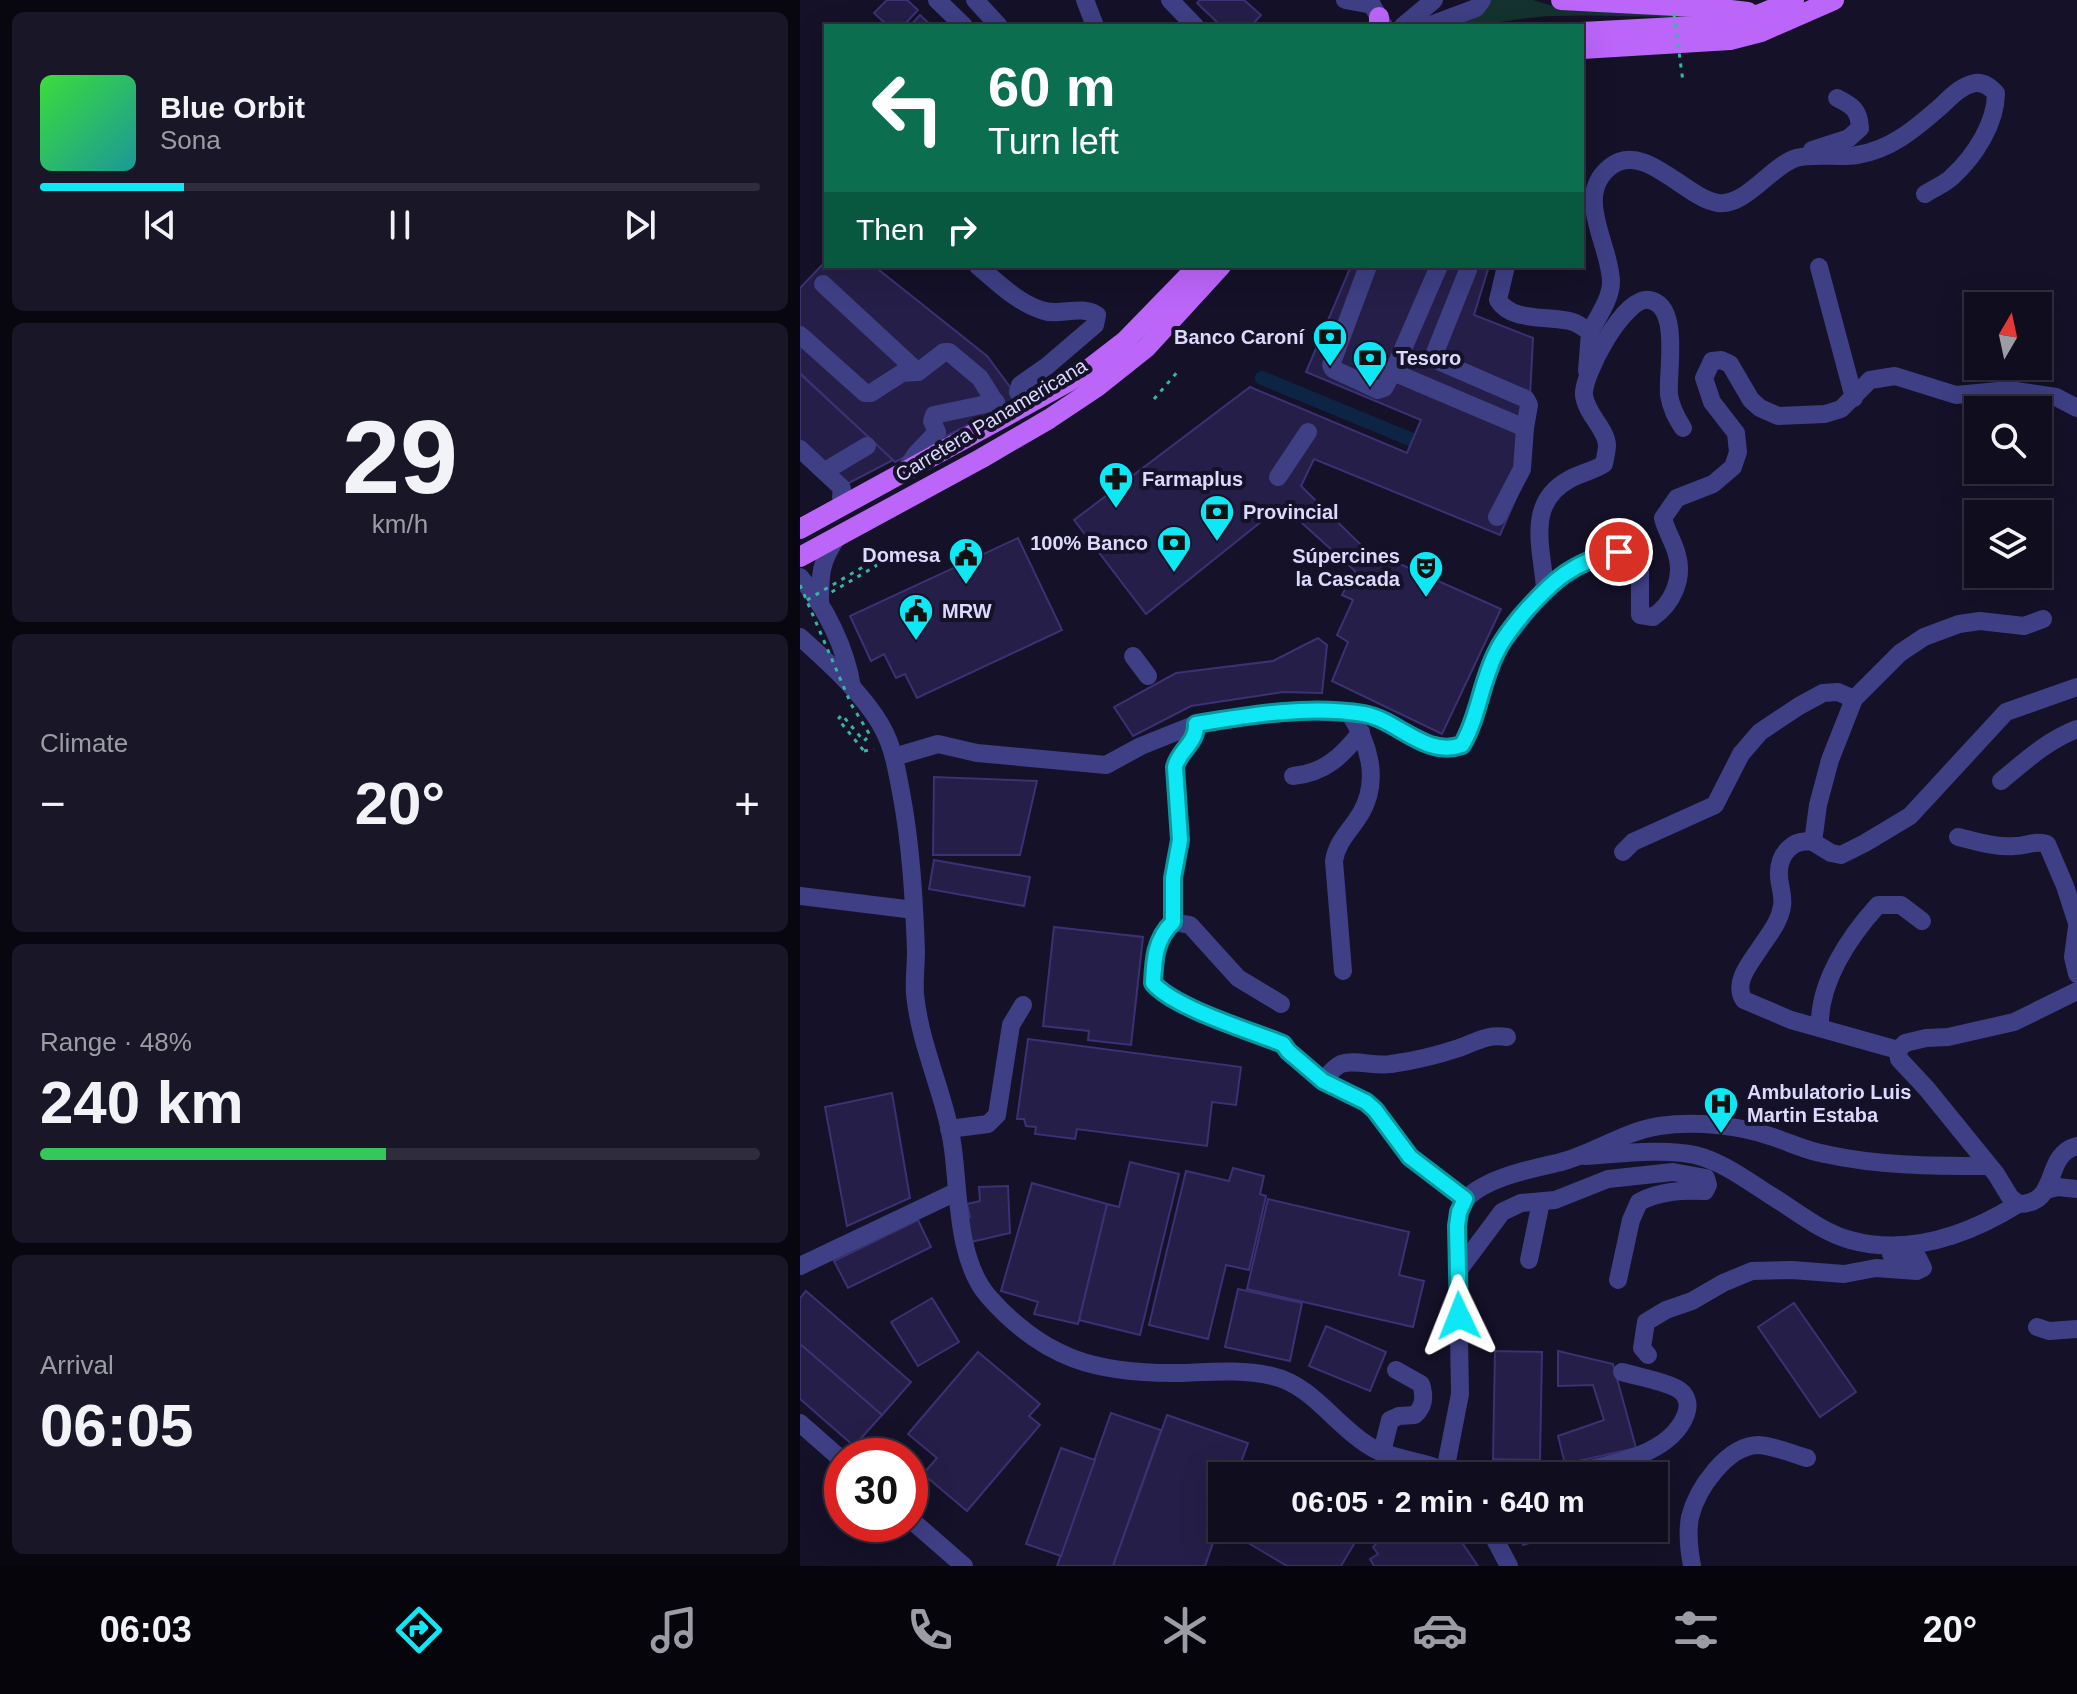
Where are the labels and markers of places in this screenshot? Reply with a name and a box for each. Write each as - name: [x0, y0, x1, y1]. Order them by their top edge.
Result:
- bank icon: Banco Caroní: [1311, 318, 1349, 368]
- place label: Banco Caroní: [1174, 326, 1305, 348]
- bank icon: Tesoro: [1351, 339, 1389, 389]
- place label: Tesoro: [1396, 347, 1461, 369]
- pharmacy icon: Farmaplus: [1097, 460, 1135, 510]
- place label: Farmaplus: [1142, 468, 1243, 490]
- bank icon: Provincial: [1198, 493, 1236, 543]
- place label: Provincial: [1243, 501, 1339, 523]
- pin: [1585, 518, 1653, 586]
- bank icon: 100% Banco: [1155, 524, 1193, 574]
- place label: 100% Banco: [1030, 532, 1148, 554]
- public building icon: Domesa: [947, 536, 985, 586]
- place label: Domesa: [862, 544, 941, 566]
- place label: Súpercines la Cascada: [1292, 545, 1401, 590]
- theatre icon: Súpercines la Cascada: [1407, 549, 1445, 599]
- public building icon: MRW: [897, 592, 935, 642]
- place label: MRW: [942, 600, 992, 622]
- place label: Ambulatorio Luis Martin Estaba: [1747, 1081, 1911, 1126]
- hospital icon: Ambulatorio Luis Martin Estaba: [1702, 1085, 1740, 1135]

